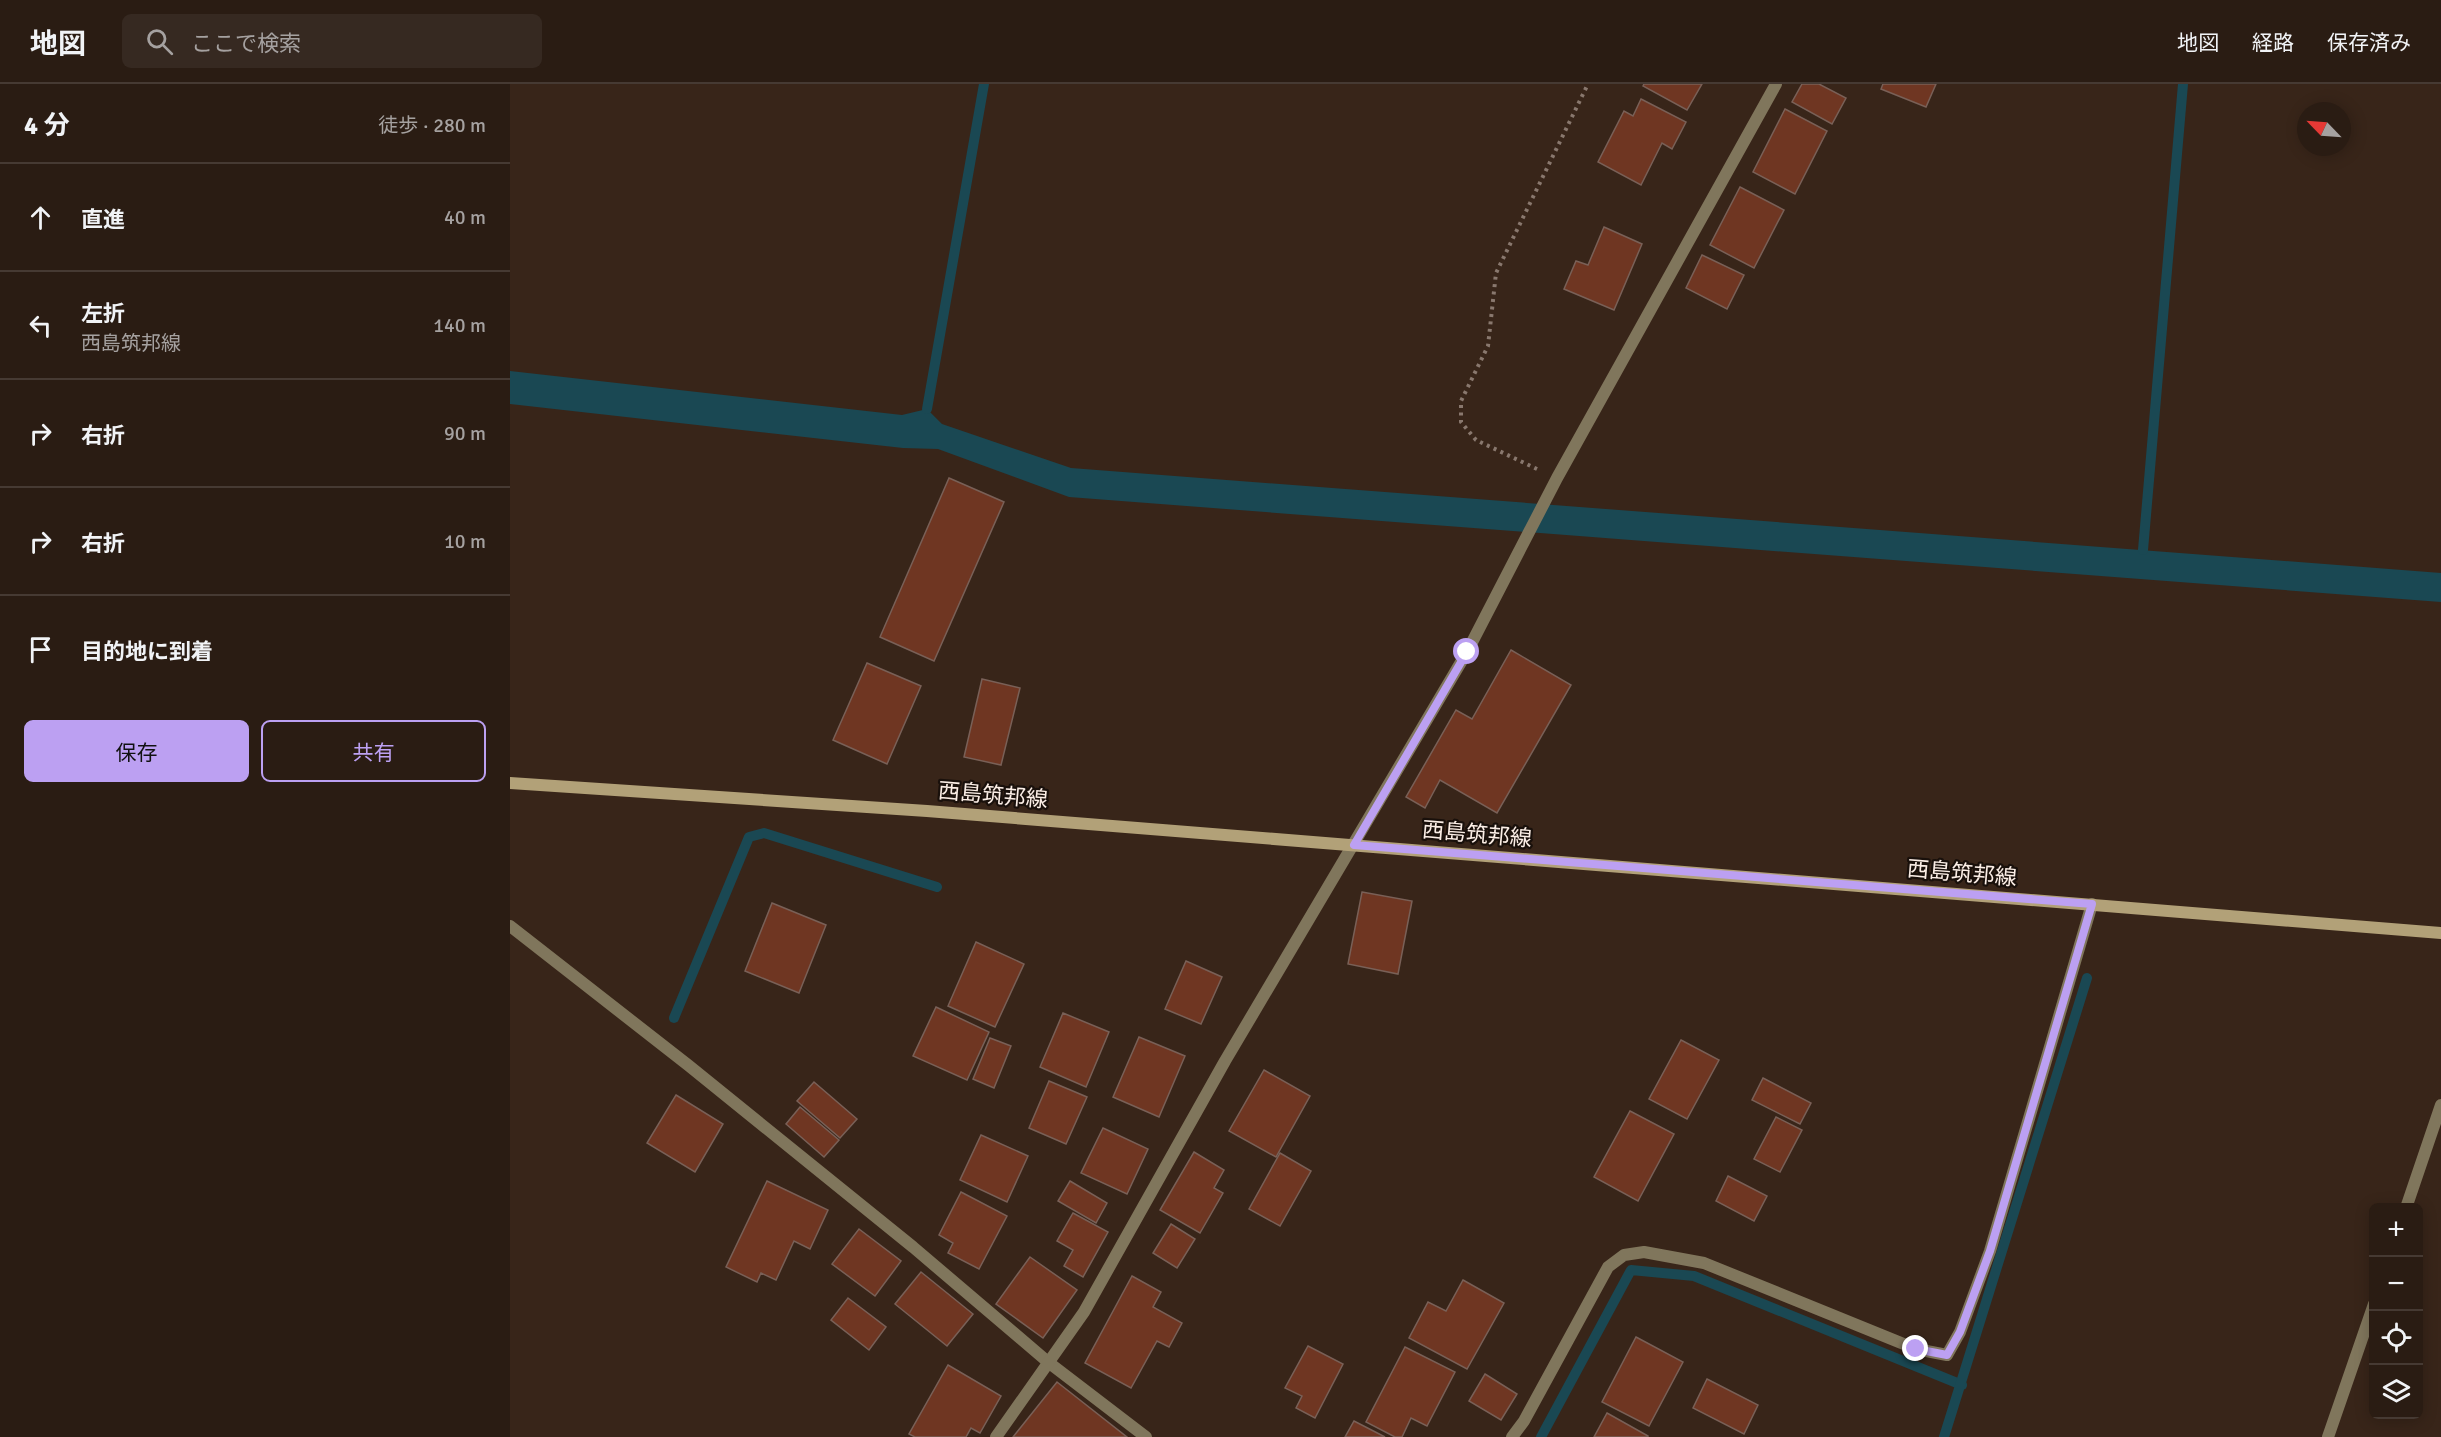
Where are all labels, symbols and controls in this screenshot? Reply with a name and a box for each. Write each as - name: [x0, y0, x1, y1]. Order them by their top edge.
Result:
- search box: [122, 14, 542, 68]
- icon: search: [143, 25, 176, 58]
- text: 地図: [30, 27, 86, 61]
- text: ここで検索: [191, 30, 301, 57]
- text: 地図: [2177, 30, 2219, 56]
- text: 経路: [2252, 30, 2294, 56]
- text: 保存済み: [2327, 30, 2411, 56]
- north arrow: [2297, 102, 2351, 156]
- text: 4 分: [24, 110, 70, 142]
- text: 徒歩 · 280 m: [378, 113, 486, 138]
- icon: ahead: [24, 201, 57, 234]
- text: 40 m: [444, 205, 486, 230]
- text: 直進: [81, 206, 125, 233]
- text: 左折: [81, 300, 125, 327]
- icon: left: [24, 309, 57, 342]
- text: 140 m: [433, 313, 486, 338]
- text: 西島筑邦線: [81, 331, 181, 356]
- icon: right: [24, 417, 57, 450]
- text: 90 m: [444, 421, 486, 446]
- text: 右折: [81, 422, 125, 449]
- icon: right: [24, 525, 57, 558]
- text: 10 m: [444, 529, 486, 554]
- text: 右折: [81, 530, 125, 557]
- icon: arrive: [24, 633, 57, 666]
- text: 目的地に到着: [81, 638, 213, 665]
- route start: [1453, 638, 1479, 664]
- button: 保存: [24, 720, 249, 782]
- button: 共有: [261, 720, 486, 782]
- street label: 西島筑邦線: [937, 777, 1049, 813]
- street label: 西島筑邦線: [1421, 816, 1533, 852]
- street label: 西島筑邦線: [1906, 855, 2018, 891]
- map controls: [2369, 1203, 2423, 1419]
- button: +: [2369, 1203, 2423, 1257]
- button: −: [2369, 1257, 2423, 1311]
- button: locate: [2369, 1311, 2423, 1365]
- route end: [1902, 1335, 1928, 1361]
- button: layers: [2369, 1365, 2423, 1419]

